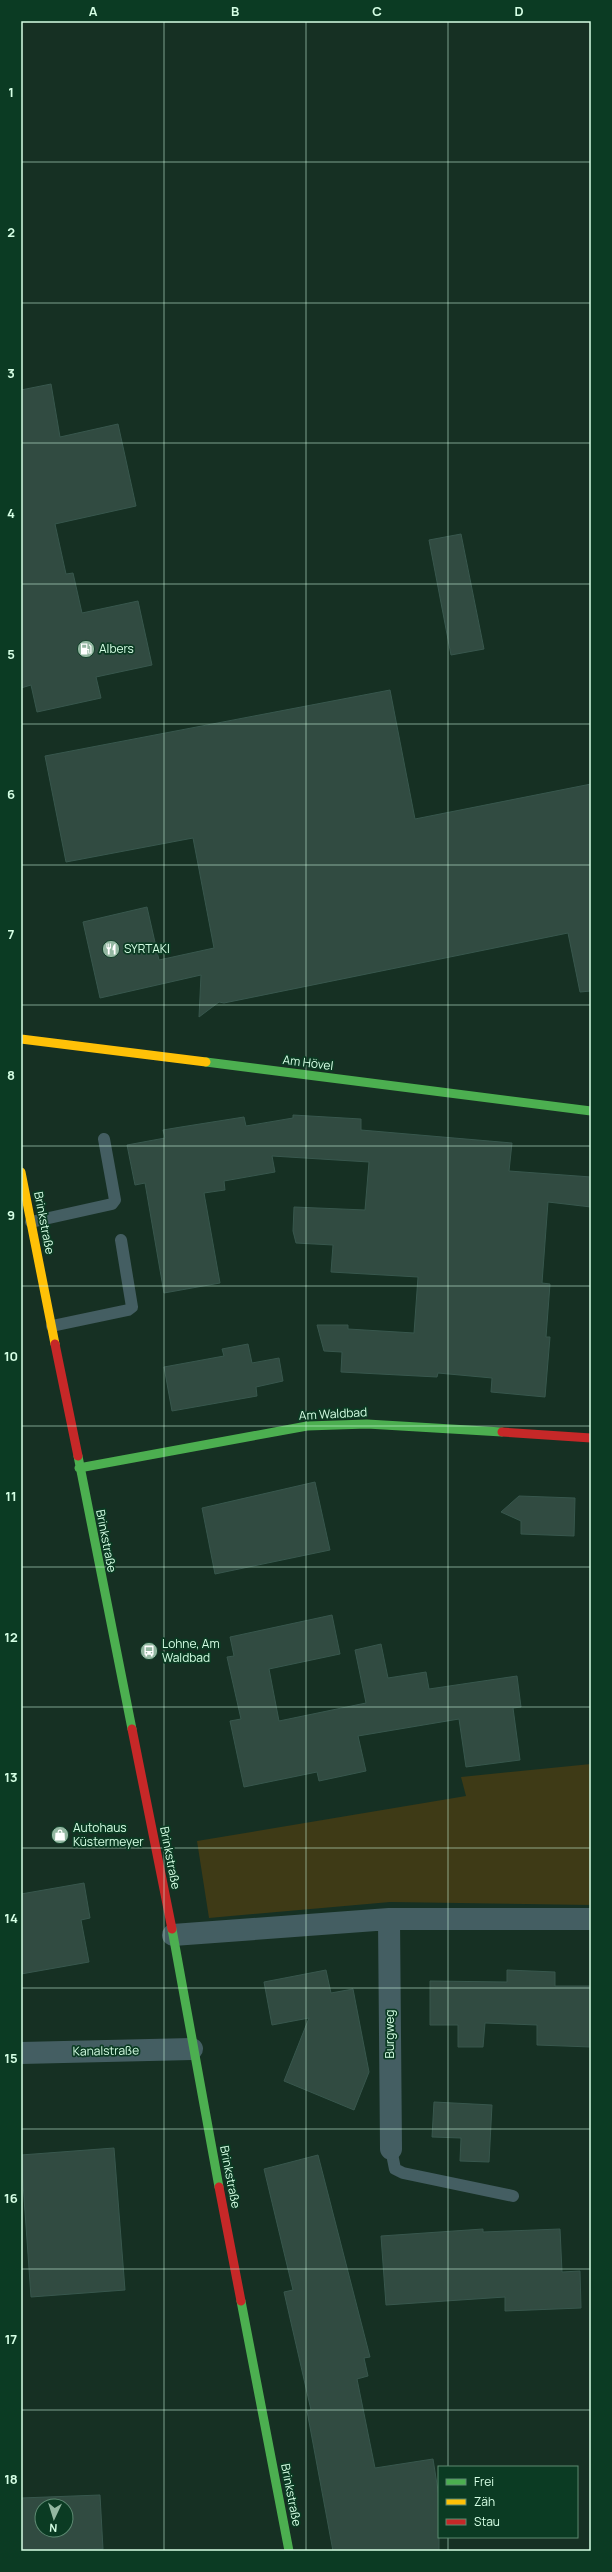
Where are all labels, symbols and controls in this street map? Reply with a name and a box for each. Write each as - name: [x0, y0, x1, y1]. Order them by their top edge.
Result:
- text: A: [89, 2, 98, 20]
- text: B: [231, 2, 239, 20]
- text: C: [372, 2, 382, 20]
- text: D: [514, 2, 524, 20]
- text: 1: [8, 83, 14, 101]
- text: 2: [7, 223, 15, 241]
- text: 3: [7, 364, 15, 382]
- text: 4: [7, 504, 15, 522]
- fuel station icon: Albers: [76, 639, 96, 659]
- place label: Albers: [99, 640, 134, 657]
- text: 5: [7, 645, 15, 663]
- text: 6: [7, 785, 15, 803]
- text: 7: [8, 925, 15, 943]
- restaurant icon: SYRTAKI: [101, 939, 121, 959]
- place label: SYRTAKI: [124, 940, 170, 957]
- street label: Am Hövel: [282, 1051, 334, 1074]
- text: 8: [7, 1066, 15, 1084]
- street label: Brinkstraße: [30, 1190, 59, 1256]
- text: 9: [7, 1206, 15, 1224]
- text: 10: [4, 1347, 18, 1365]
- street label: Am Waldbad: [298, 1403, 368, 1424]
- text: 11: [5, 1487, 17, 1505]
- street label: Brinkstraße: [92, 1508, 121, 1574]
- text: 12: [4, 1628, 18, 1646]
- place label: Lohne, Am Waldbad: [162, 1635, 220, 1666]
- bus stop icon: Lohne, Am Waldbad: [139, 1641, 159, 1661]
- text: 13: [4, 1768, 18, 1786]
- place label: Autohaus Küstermeyer: [73, 1819, 144, 1850]
- shop icon: Autohaus Küstermeyer: [50, 1825, 70, 1845]
- street label: Brinkstraße: [156, 1825, 185, 1891]
- text: 14: [4, 1909, 18, 1927]
- street label: Burgweg: [381, 2010, 398, 2058]
- street label: Kanalstraße: [73, 2041, 139, 2060]
- text: 15: [4, 2049, 18, 2067]
- street label: Brinkstraße: [216, 2144, 245, 2210]
- text: 16: [4, 2189, 18, 2207]
- text: 17: [5, 2330, 17, 2348]
- street label: Brinkstraße: [277, 2462, 306, 2528]
- legend: [438, 2466, 578, 2538]
- text: 18: [4, 2470, 18, 2488]
- text: Frei: [474, 2473, 494, 2490]
- text: Zäh: [474, 2493, 495, 2510]
- north arrow: [34, 2498, 74, 2538]
- text: Stau: [474, 2513, 500, 2530]
- text: N: [49, 2521, 58, 2536]

